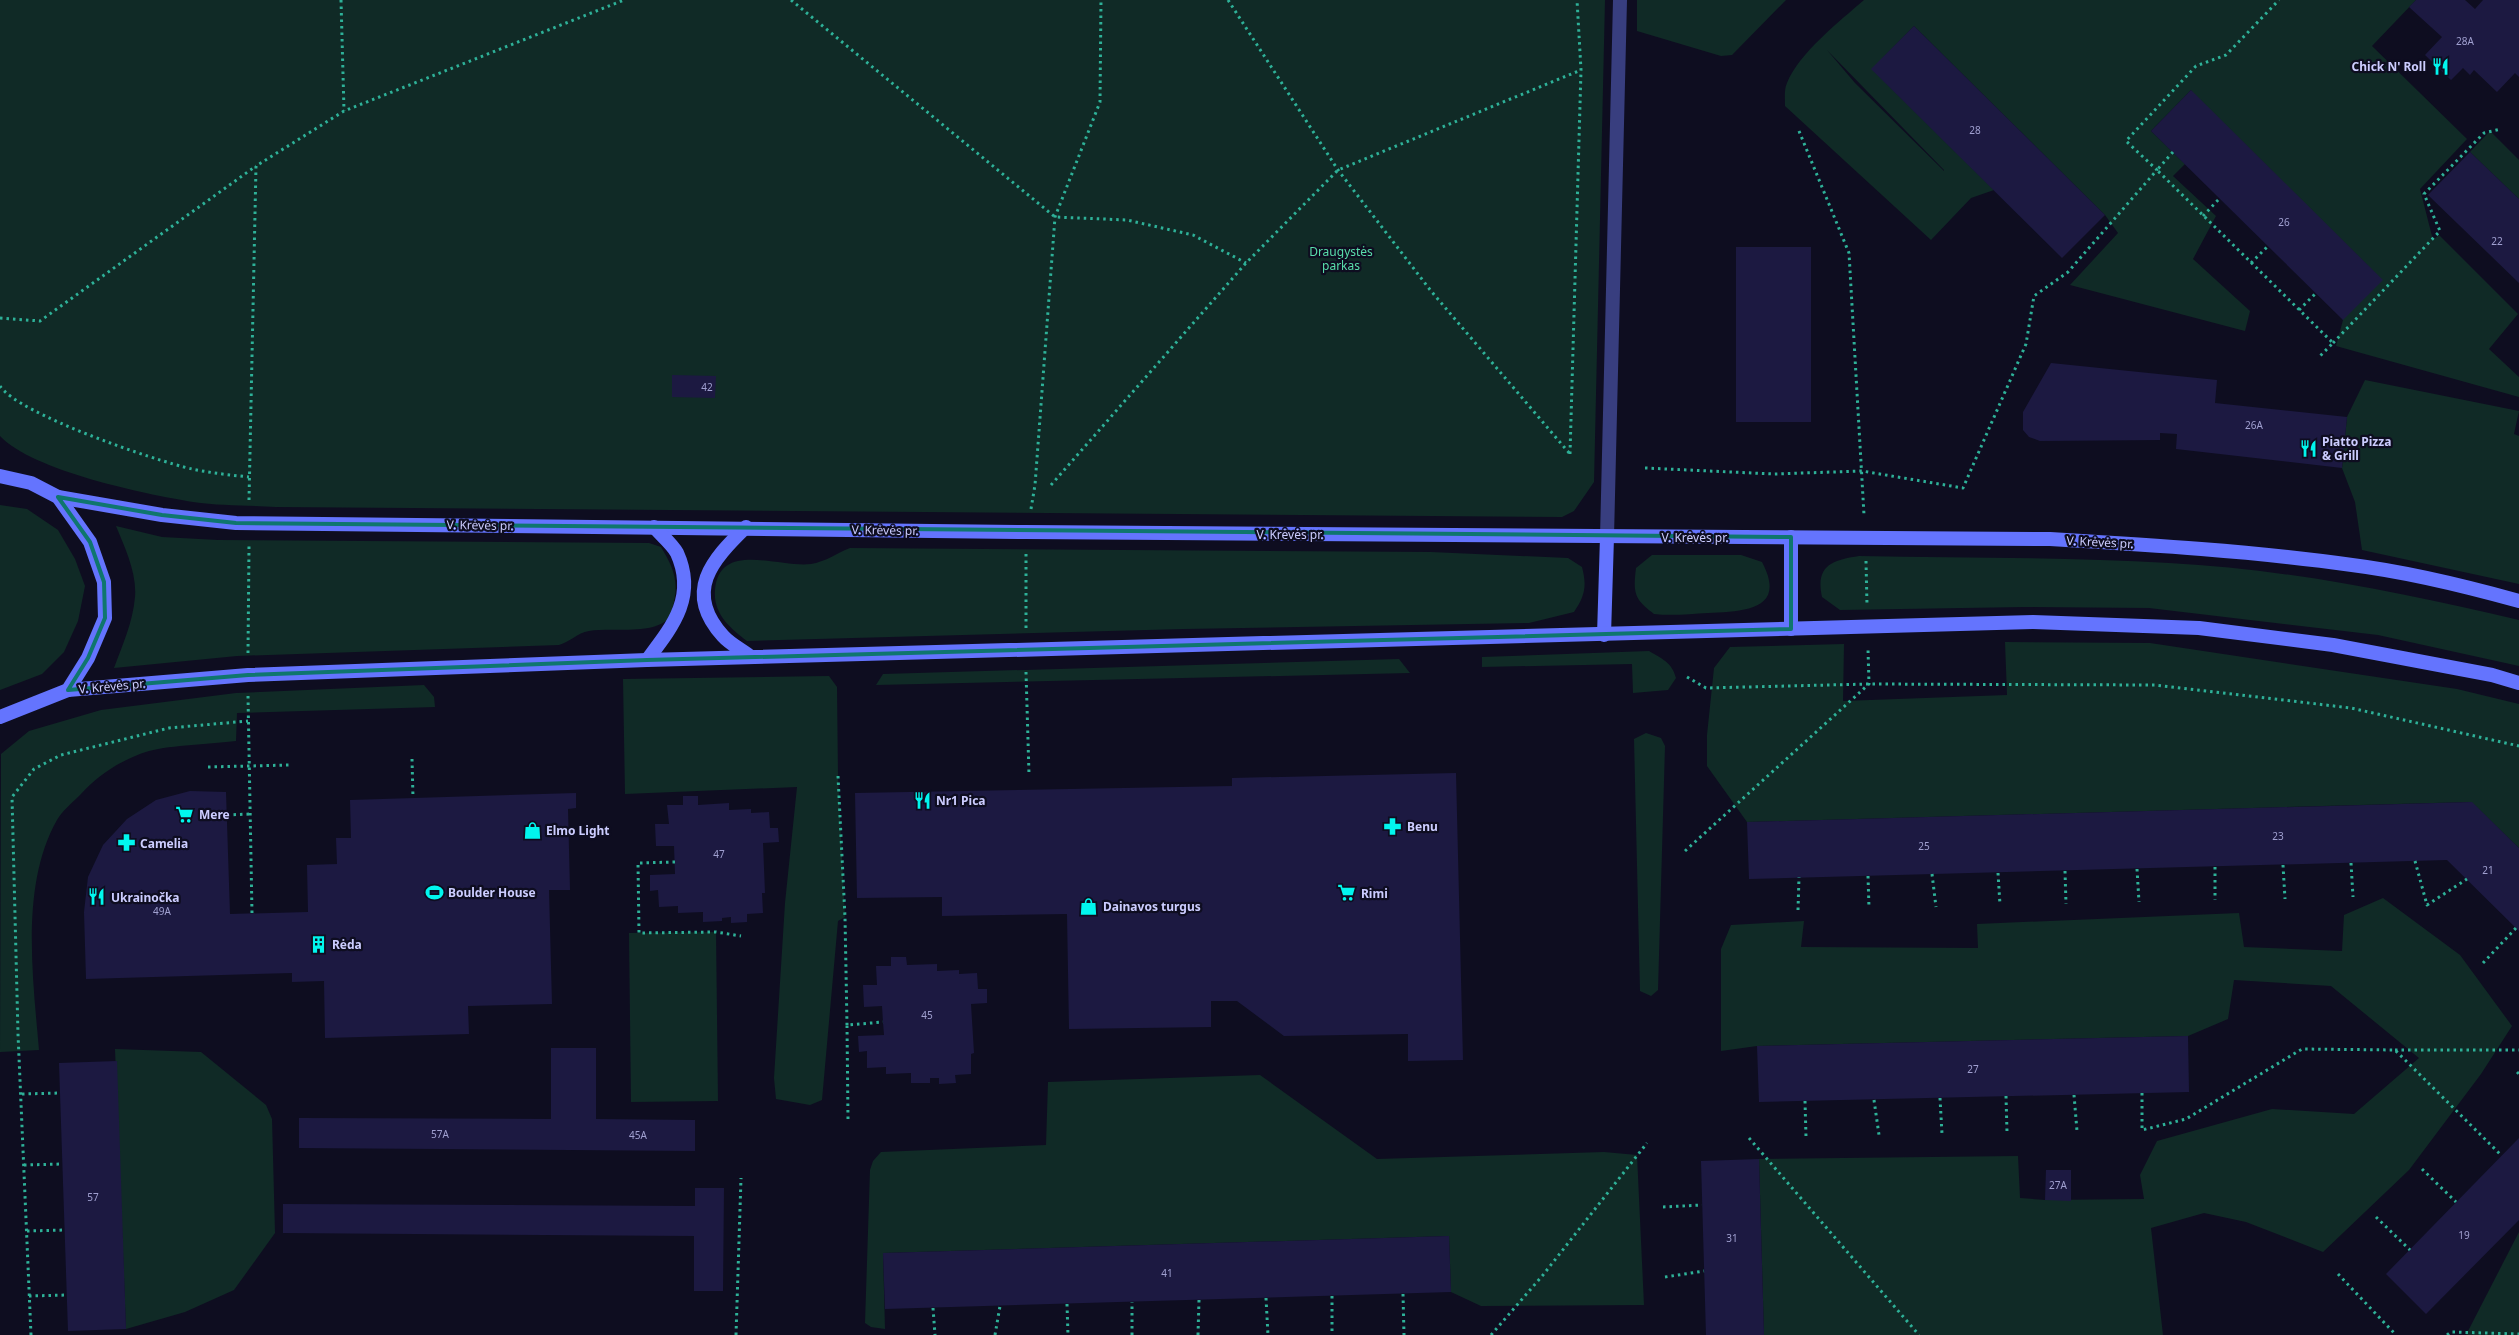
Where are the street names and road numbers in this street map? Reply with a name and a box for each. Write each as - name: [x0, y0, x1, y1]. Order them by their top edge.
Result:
- street label: V. Krėvės pr.: [446, 516, 514, 534]
- street label: V. Krėvės pr.: [851, 521, 919, 539]
- street label: V. Krėvės pr.: [1257, 526, 1323, 543]
- street label: V. Krėvės pr.: [1662, 529, 1728, 546]
- street label: V. Krėvės pr.: [2066, 532, 2134, 552]
- street label: V. Krėvės pr.: [78, 675, 146, 697]

